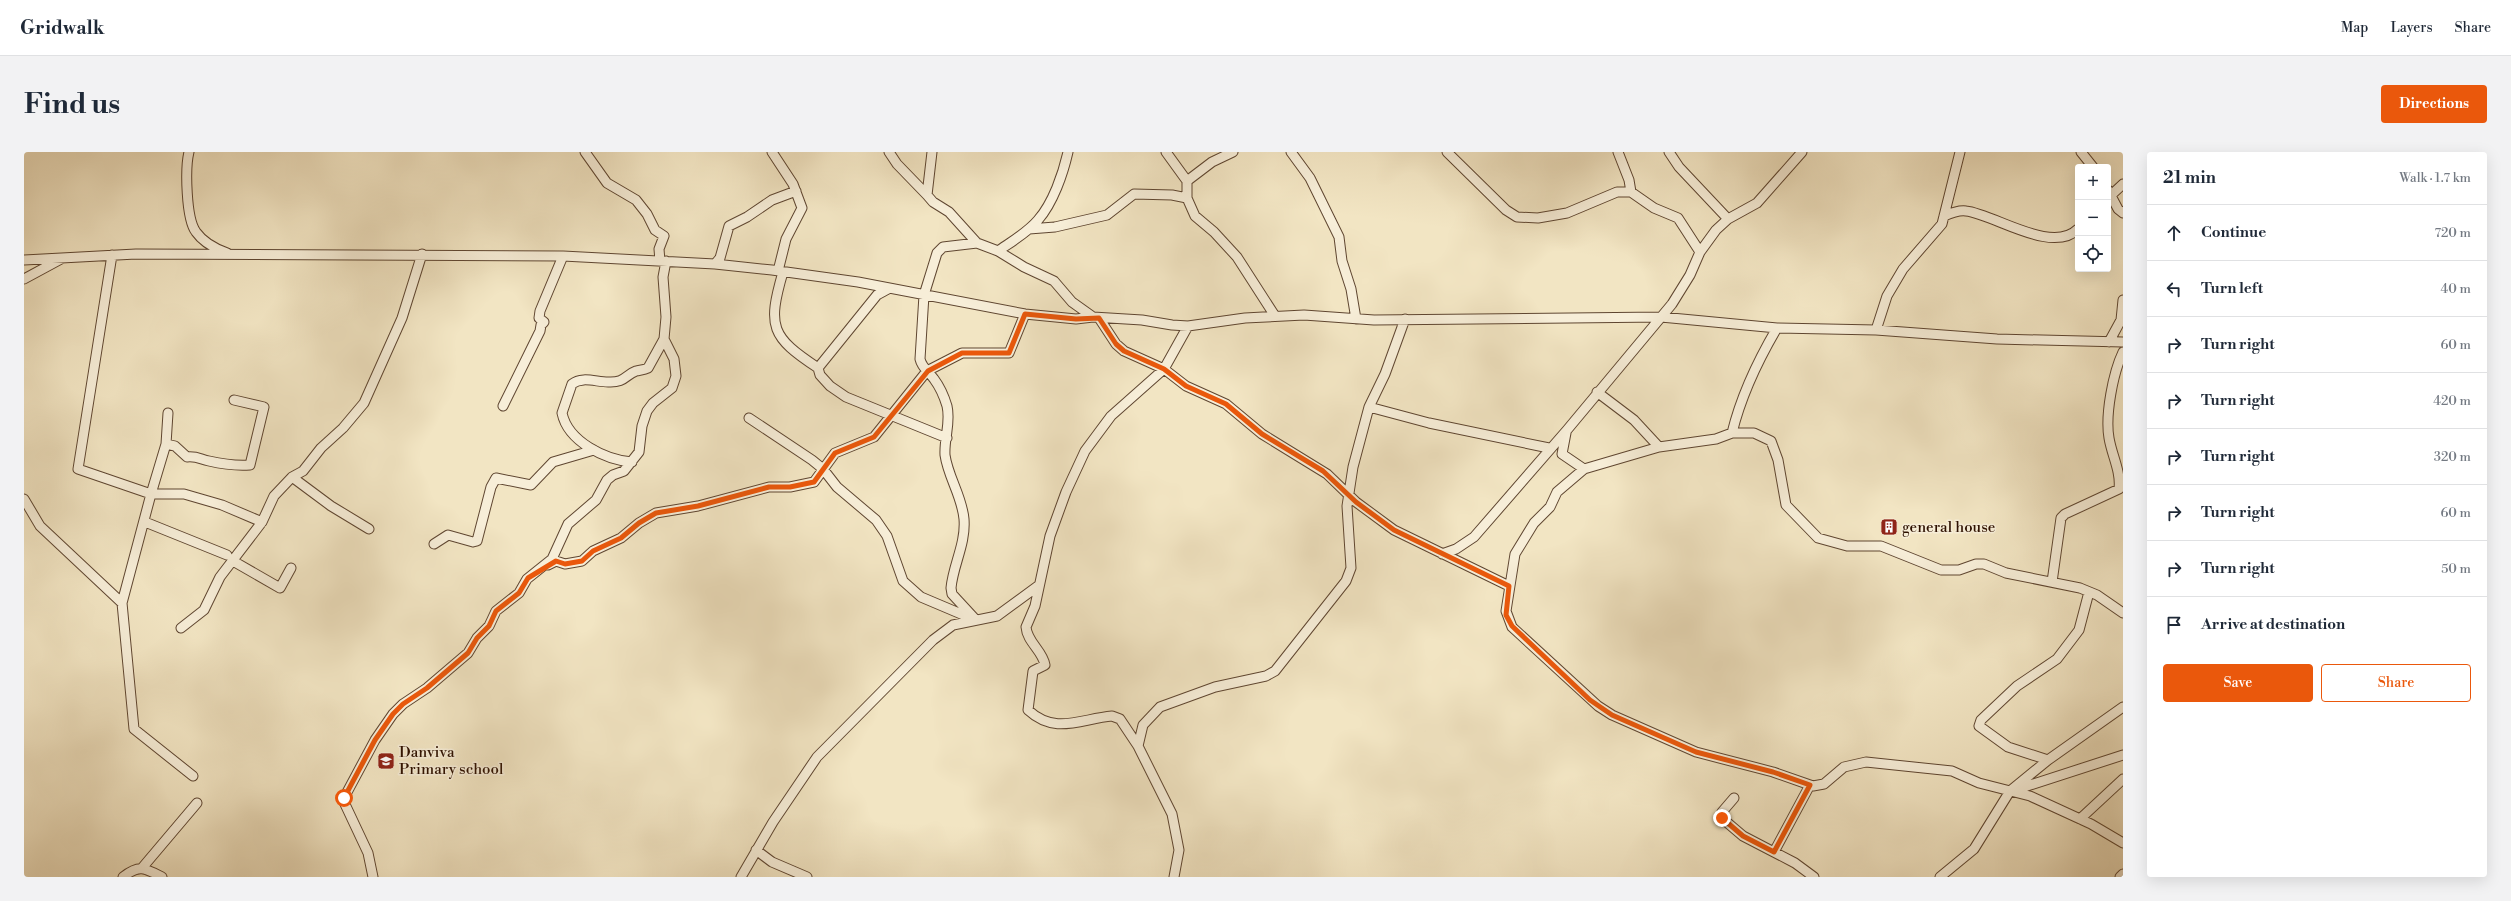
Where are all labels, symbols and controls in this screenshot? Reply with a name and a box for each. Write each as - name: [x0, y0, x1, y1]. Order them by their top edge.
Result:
- text: Gridwalk: [20, 16, 104, 40]
- text: Map: [2341, 19, 2368, 37]
- text: Layers: [2390, 19, 2433, 37]
- text: Share: [2455, 19, 2491, 37]
- button: Directions: [2381, 85, 2487, 123]
- text: Find us: [24, 87, 120, 122]
- map controls: [2075, 164, 2111, 272]
- button: +: [2075, 164, 2111, 200]
- text: 21 min: [2163, 167, 2216, 189]
- text: Walk · 1.7 km: [2399, 170, 2471, 186]
- button: −: [2075, 200, 2111, 236]
- icon: ahead: [2163, 222, 2185, 244]
- text: Continue: [2201, 223, 2266, 242]
- text: 720 m: [2435, 225, 2471, 241]
- button: locate: [2075, 236, 2111, 272]
- icon: left: [2163, 278, 2185, 300]
- text: Turn left: [2201, 279, 2263, 298]
- text: 40 m: [2441, 281, 2471, 297]
- icon: right: [2163, 334, 2185, 356]
- text: Turn right: [2201, 335, 2275, 354]
- text: 60 m: [2440, 337, 2471, 353]
- icon: right: [2163, 390, 2185, 412]
- text: Turn right: [2201, 391, 2275, 410]
- text: 420 m: [2433, 393, 2471, 409]
- icon: right: [2163, 446, 2185, 468]
- text: Turn right: [2201, 447, 2275, 466]
- text: 320 m: [2434, 449, 2471, 465]
- icon: right: [2163, 502, 2185, 524]
- text: Turn right: [2201, 503, 2275, 522]
- text: 60 m: [2440, 505, 2471, 521]
- building icon: general house: [1879, 517, 1899, 537]
- place label: general house: [1902, 518, 1995, 537]
- icon: right: [2163, 558, 2185, 580]
- text: Turn right: [2201, 559, 2275, 578]
- text: 50 m: [2441, 561, 2471, 577]
- icon: arrive: [2163, 614, 2185, 636]
- text: Arrive at destination: [2201, 615, 2345, 634]
- button: Save: [2163, 664, 2313, 702]
- button: Share: [2321, 664, 2471, 702]
- place label: Danviva Primary school: [399, 743, 504, 779]
- school or university icon: Danviva Primary school: [376, 751, 396, 771]
- route start: [335, 789, 353, 807]
- route end: [1713, 809, 1731, 827]

